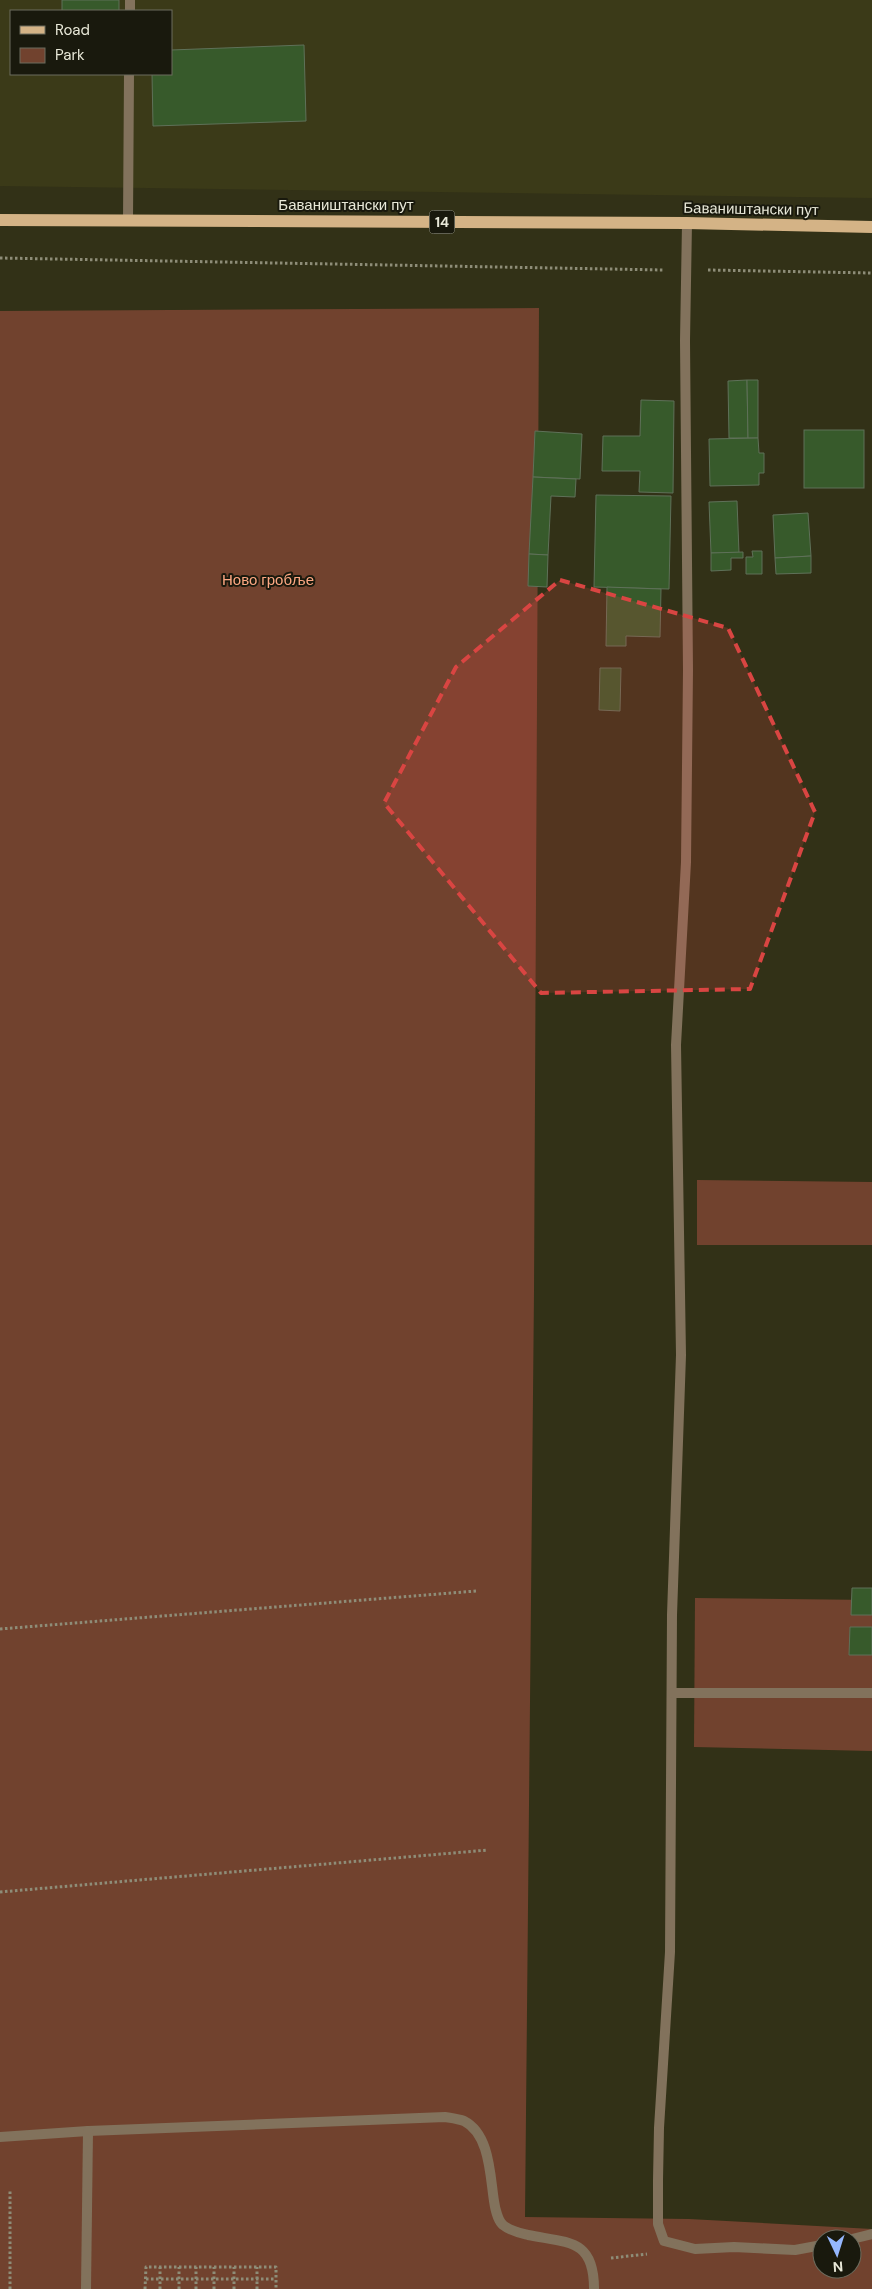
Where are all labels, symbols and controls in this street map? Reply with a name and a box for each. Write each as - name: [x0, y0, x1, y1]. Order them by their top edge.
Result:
- legend: [10, 10, 172, 75]
- text: Road: [55, 20, 90, 40]
- text: Park: [55, 45, 85, 65]
- street label: Баваништански пут: [278, 195, 414, 215]
- street label: Баваништански пут: [683, 198, 819, 220]
- road number: 14: [430, 210, 454, 233]
- park label: Ново гробље: [222, 570, 314, 590]
- north arrow: [812, 2229, 862, 2279]
- text: N: [832, 2258, 844, 2276]

